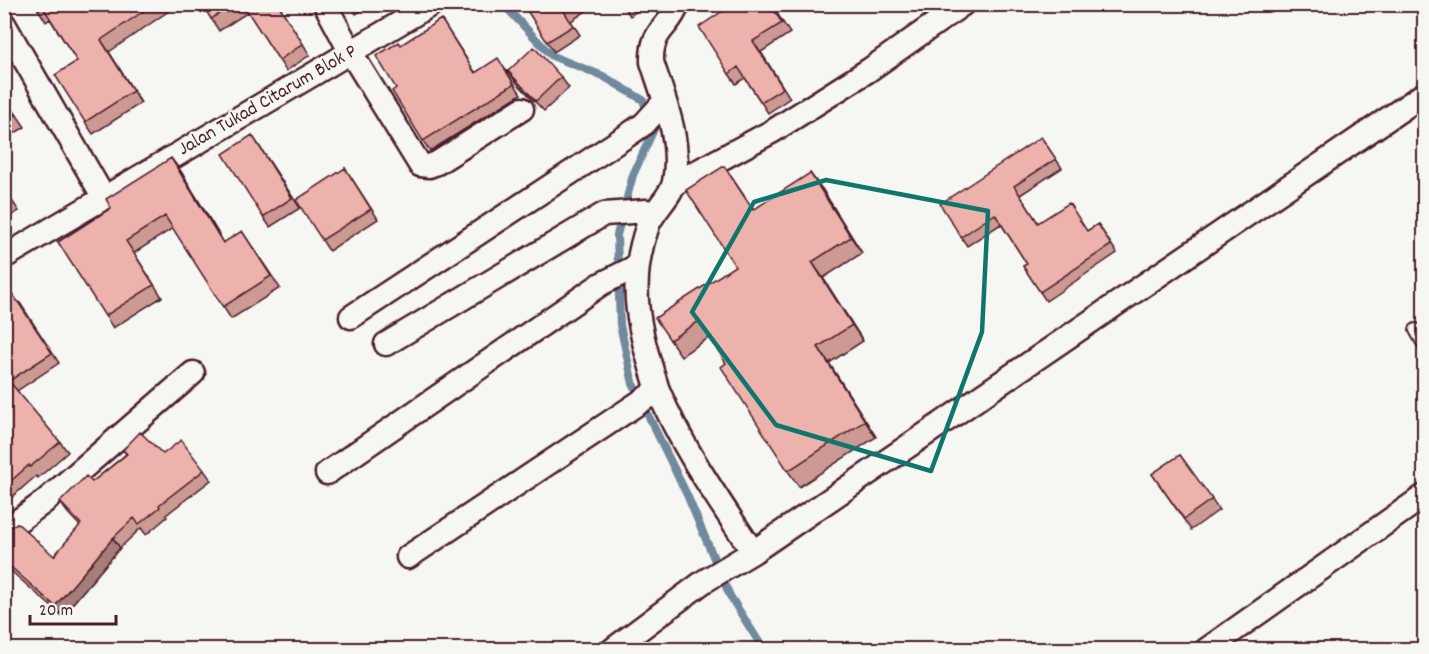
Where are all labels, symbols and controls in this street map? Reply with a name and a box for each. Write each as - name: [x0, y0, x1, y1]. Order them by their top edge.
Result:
- street label: Jalan Tukad Citarum Blok P: [173, 38, 363, 164]
- scale bar: [30, 588, 116, 626]
- text: 20 m: [39, 599, 73, 624]

